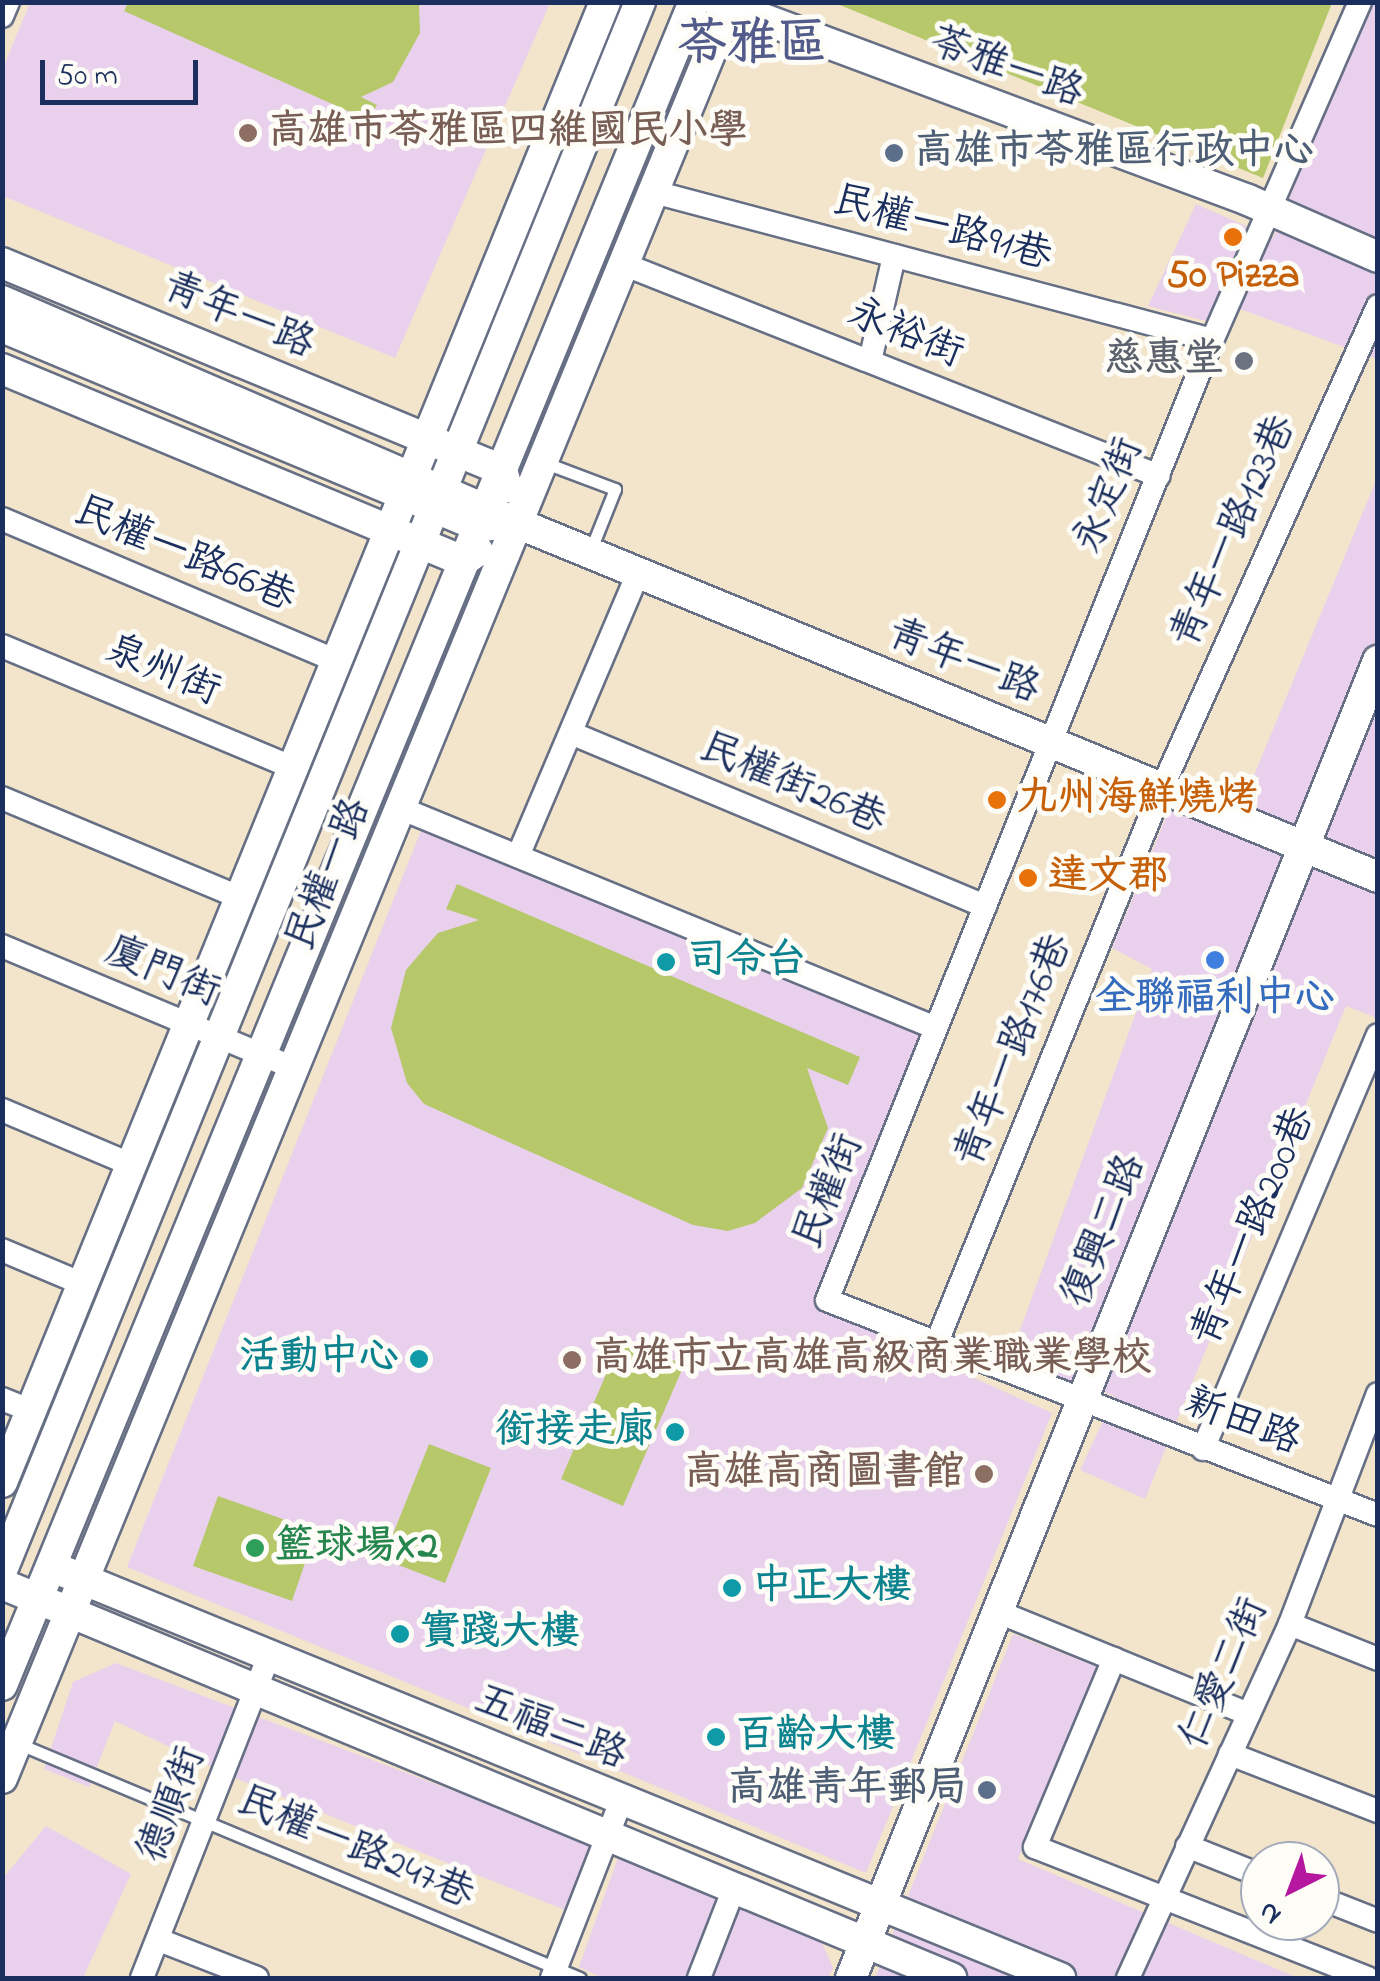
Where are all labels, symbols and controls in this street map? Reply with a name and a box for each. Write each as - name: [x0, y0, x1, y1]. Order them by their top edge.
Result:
- district label: 苓雅區: [677, 16, 827, 76]
- street label: 苓雅一路: [923, 19, 1089, 119]
- scale bar: [45, 40, 202, 102]
- text: 50 m: [57, 55, 118, 99]
- place label: 高雄市苓雅區四維國民小學: [268, 109, 748, 157]
- marker: 高雄市苓雅區四維國民小學: [237, 122, 259, 144]
- place label: 高雄市苓雅區行政中心: [914, 129, 1314, 177]
- marker: 高雄市苓雅區行政中心: [883, 142, 905, 164]
- street label: 民權一路91巷: [827, 178, 1057, 282]
- marker: 50 Pizza: [1222, 226, 1244, 248]
- place label: 50 Pizza: [1166, 253, 1300, 301]
- street label: 青年一路: [155, 264, 321, 370]
- street label: 永裕街: [840, 290, 970, 380]
- place label: 慈惠堂: [1104, 337, 1224, 385]
- marker: 慈惠堂: [1233, 350, 1255, 372]
- street label: 青年一路123巷: [1162, 408, 1308, 656]
- street label: 永定街: [1065, 431, 1155, 561]
- street label: 民權一路66巷: [66, 488, 302, 624]
- street label: 青年一路: [880, 611, 1046, 715]
- street label: 泉州街: [97, 626, 227, 718]
- street label: 民權街26巷: [692, 724, 892, 846]
- place label: 九州海鮮燒烤: [1017, 776, 1257, 824]
- marker: 九州海鮮燒烤: [986, 789, 1008, 811]
- street label: 民權一路: [278, 792, 382, 958]
- place label: 達文郡: [1048, 854, 1168, 902]
- marker: 達文郡: [1017, 867, 1039, 889]
- street label: 廈門街: [97, 927, 227, 1019]
- street label: 青年一路176巷: [947, 928, 1083, 1174]
- place label: 司令台: [686, 938, 806, 986]
- marker: 全聯福利中心: [1204, 949, 1226, 971]
- marker: 司令台: [655, 951, 677, 973]
- place label: 全聯福利中心: [1095, 976, 1335, 1024]
- street label: 青年一路200巷: [1183, 1101, 1327, 1353]
- street label: 民權街: [785, 1127, 875, 1257]
- street label: 復興二路: [1053, 1148, 1157, 1314]
- place label: 活動中心: [239, 1335, 399, 1383]
- place label: 高雄市立高雄高級商業職業學校: [592, 1336, 1152, 1384]
- marker: 活動中心: [408, 1348, 430, 1370]
- marker: 高雄市立高雄高級商業職業學校: [561, 1349, 583, 1371]
- street label: 新田路: [1177, 1379, 1307, 1467]
- place label: 銜接走廊: [495, 1408, 655, 1456]
- marker: 銜接走廊: [664, 1421, 686, 1443]
- place label: 高雄高商圖書館: [684, 1450, 964, 1498]
- marker: 高雄高商圖書館: [973, 1463, 995, 1485]
- place label: 籃球場X2: [275, 1524, 438, 1572]
- marker: 籃球場X2: [244, 1537, 266, 1559]
- place label: 中正大樓: [752, 1564, 912, 1612]
- marker: 中正大樓: [721, 1577, 743, 1599]
- street label: 仁愛二街: [1171, 1591, 1279, 1757]
- place label: 實踐大樓: [420, 1610, 580, 1658]
- marker: 實踐大樓: [389, 1623, 411, 1645]
- street label: 五福二路: [467, 1677, 633, 1781]
- place label: 百齡大樓: [736, 1713, 896, 1761]
- marker: 百齡大樓: [705, 1726, 727, 1748]
- street label: 德順街: [129, 1740, 217, 1870]
- place label: 高雄青年郵局: [727, 1766, 967, 1814]
- street label: 民權一路247巷: [229, 1778, 481, 1920]
- marker: 高雄青年郵局: [976, 1779, 998, 1801]
- north arrow: [1240, 1841, 1340, 1941]
- text: N: [1250, 1891, 1292, 1934]

